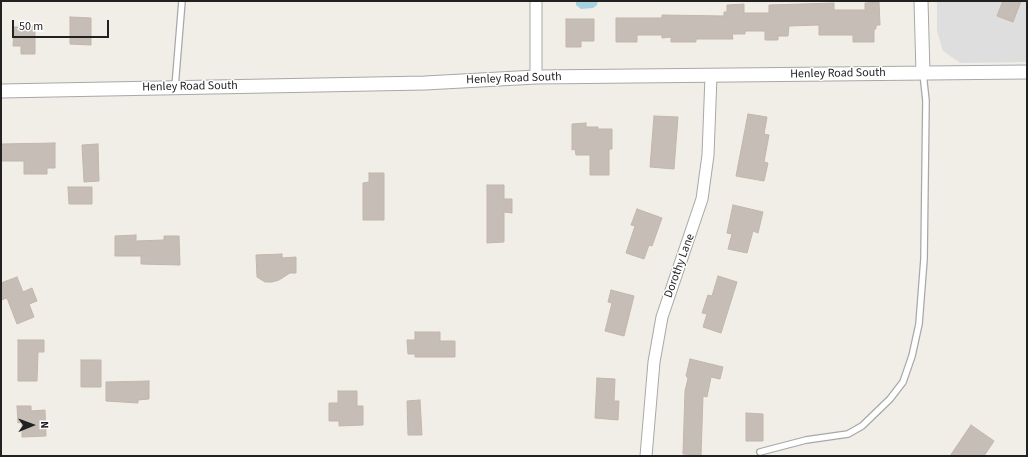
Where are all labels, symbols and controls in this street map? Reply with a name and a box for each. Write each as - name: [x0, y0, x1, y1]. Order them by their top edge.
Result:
- scale bar: [14, 12, 111, 38]
- text: 50 m: [19, 18, 43, 35]
- street label: Henley Road South: [790, 66, 886, 82]
- street label: Henley Road South: [466, 70, 562, 88]
- street label: Henley Road South: [142, 79, 238, 95]
- street label: Dorothy Lane: [662, 232, 698, 300]
- north arrow: [12, 405, 52, 445]
- text: N: [37, 421, 52, 429]

